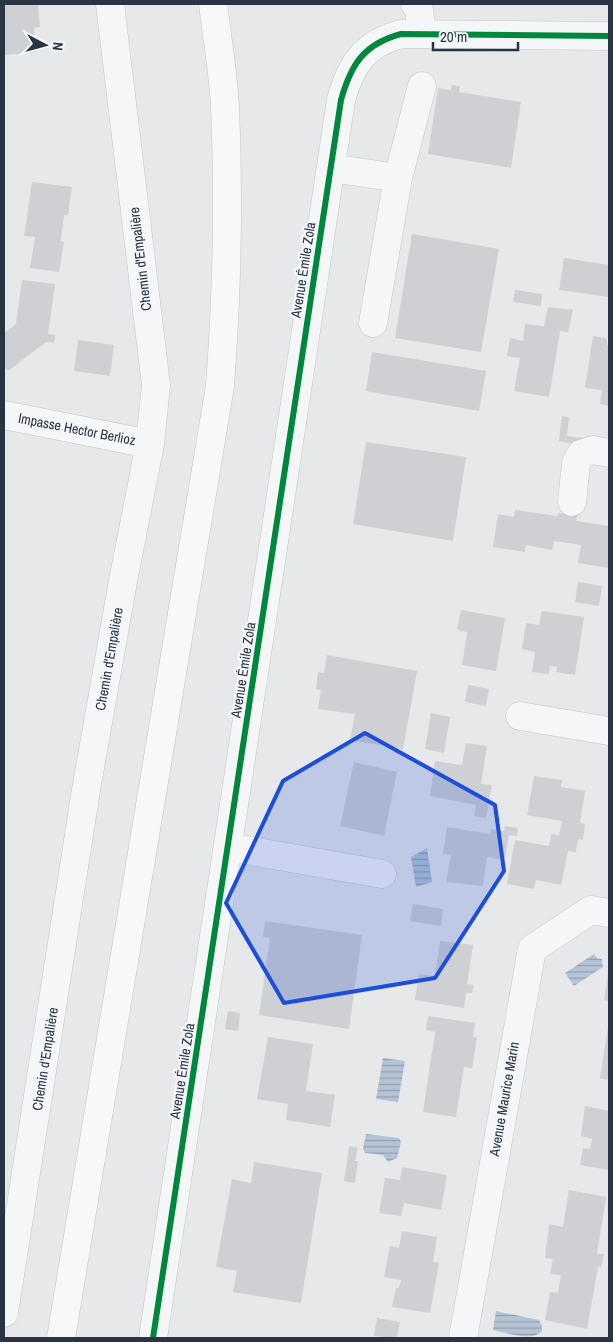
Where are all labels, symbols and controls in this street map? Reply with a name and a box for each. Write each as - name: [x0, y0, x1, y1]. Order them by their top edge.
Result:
- north arrow: [20, 20, 70, 70]
- scale bar: [433, 20, 518, 52]
- text: 20 m: [440, 26, 467, 47]
- text: N: [49, 41, 67, 51]
- street label: Chemin d'Empalière: [125, 206, 155, 312]
- street label: Avenue Émile Zola: [286, 220, 320, 320]
- street label: Impasse Hector Berlioz: [17, 409, 138, 449]
- street label: Chemin d'Empalière: [91, 606, 127, 712]
- street label: Avenue Émile Zola: [226, 620, 260, 720]
- street label: Chemin d'Empalière: [28, 1006, 62, 1112]
- street label: Avenue Émile Zola: [165, 1021, 199, 1121]
- street label: Avenue Maurice Marin: [485, 1040, 523, 1159]

